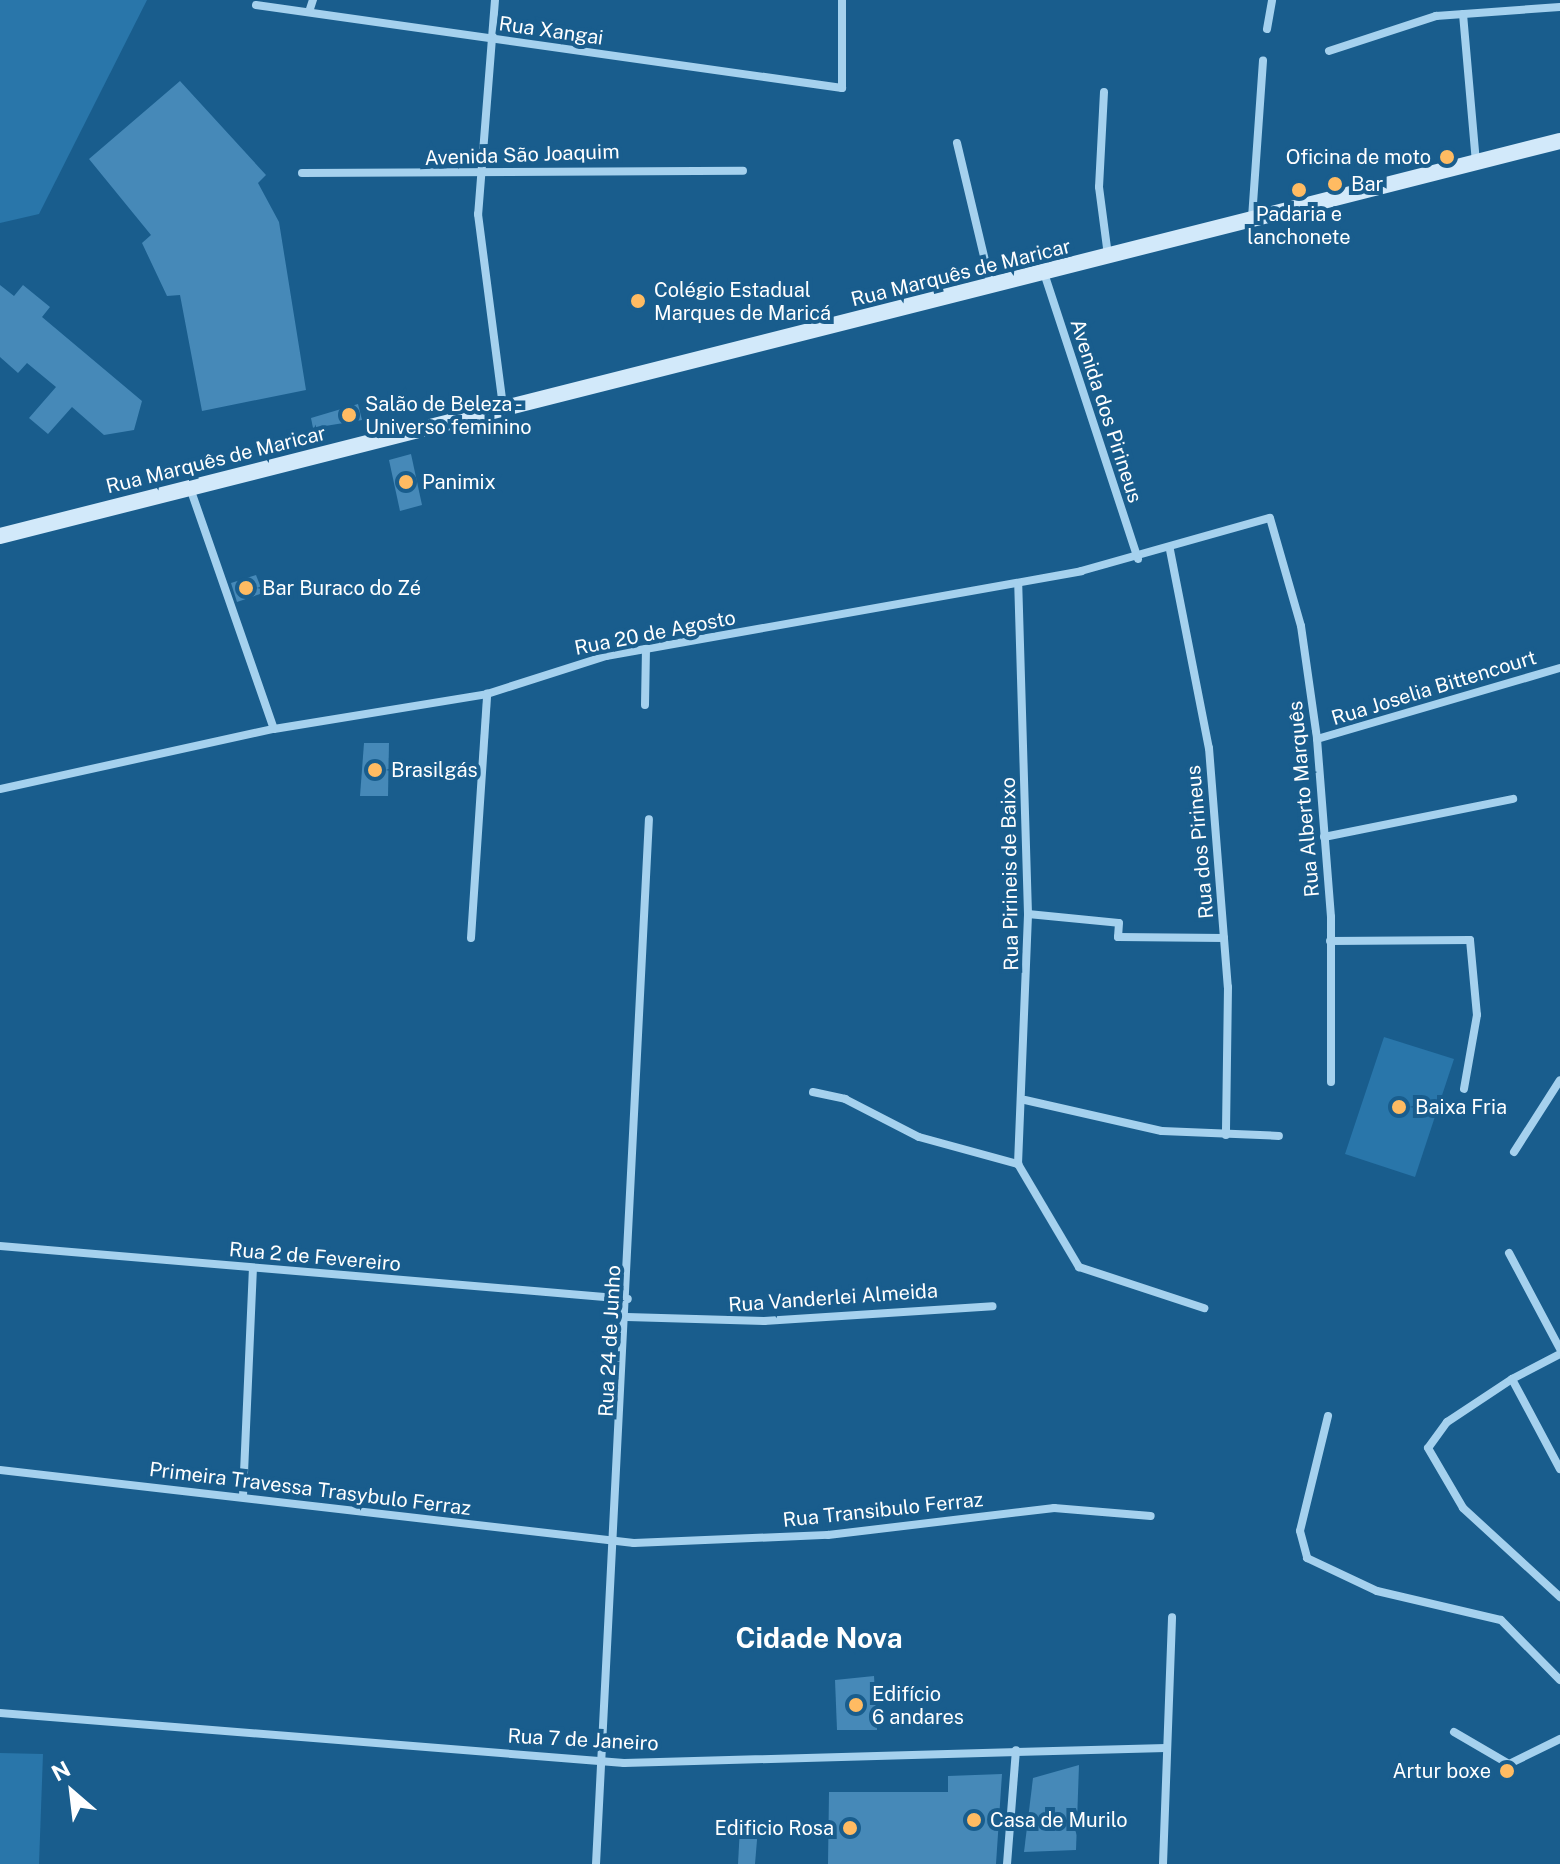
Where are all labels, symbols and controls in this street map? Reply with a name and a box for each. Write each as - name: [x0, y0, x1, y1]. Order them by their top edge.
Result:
- street label: Rua Xangai: [497, 12, 605, 50]
- street label: Avenida São Joaquim: [424, 140, 620, 170]
- place label: Oficina de moto: [1285, 145, 1431, 169]
- marker: Oficina de moto: [1438, 148, 1456, 166]
- place label: Bar: [1351, 172, 1383, 196]
- marker: Bar: [1326, 175, 1344, 193]
- marker: Padaria e lanchonete: [1290, 181, 1308, 199]
- place label: Padaria e lanchonete: [1247, 202, 1351, 249]
- street label: Rua Marquês de Maricar: [848, 234, 1074, 312]
- place label: Colégio Estadual Marques de Maricá: [654, 278, 832, 325]
- marker: Colégio Estadual Marques de Maricá: [629, 292, 647, 310]
- street label: Avenida dos Pirineus: [1065, 316, 1147, 506]
- place label: Salão de Beleza - Universo feminino: [365, 392, 532, 439]
- marker: Salão de Beleza - Universo feminino: [340, 406, 358, 424]
- street label: Rua Marquês de Maricar: [103, 421, 329, 499]
- place label: Panimix: [422, 470, 496, 494]
- marker: Panimix: [397, 473, 415, 491]
- place label: Bar Buraco do Zé: [262, 576, 422, 600]
- marker: Bar Buraco do Zé: [237, 579, 255, 597]
- street label: Rua 20 de Agosto: [572, 606, 738, 660]
- street label: Rua Joselia Bittencourt: [1329, 645, 1539, 731]
- street label: Rua Alberto Marquês: [1283, 700, 1325, 898]
- place label: Brasilgás: [391, 758, 478, 782]
- marker: Brasilgás: [366, 761, 384, 779]
- street label: Rua dos Pirineus: [1181, 764, 1219, 920]
- street label: Rua Pirineis de Baixo: [996, 777, 1024, 971]
- place label: Baixa Fria: [1415, 1095, 1507, 1119]
- marker: Baixa Fria: [1390, 1098, 1408, 1116]
- street label: Rua 2 de Fevereiro: [228, 1238, 402, 1276]
- street label: Rua 24 de Junho: [594, 1264, 626, 1418]
- street label: Rua Vanderlei Almeida: [727, 1279, 939, 1317]
- street label: Primeira Travessa Trasybulo Ferraz: [148, 1457, 472, 1521]
- street label: Rua Transibulo Ferraz: [782, 1488, 984, 1532]
- district label: Cidade Nova: [735, 1621, 903, 1655]
- place label: Edifício 6 andares: [872, 1682, 964, 1729]
- marker: Edifício 6 andares: [847, 1696, 865, 1714]
- street label: Rua 7 de Janeiro: [507, 1724, 659, 1756]
- north arrow: [32, 1752, 112, 1832]
- text: N: [47, 1755, 74, 1786]
- place label: Artur boxe: [1392, 1759, 1491, 1783]
- marker: Artur boxe: [1498, 1762, 1516, 1780]
- place label: Casa de Murilo: [990, 1808, 1128, 1832]
- marker: Casa de Murilo: [965, 1811, 983, 1829]
- place label: Edificio Rosa: [714, 1816, 834, 1840]
- marker: Edificio Rosa: [841, 1819, 859, 1837]

